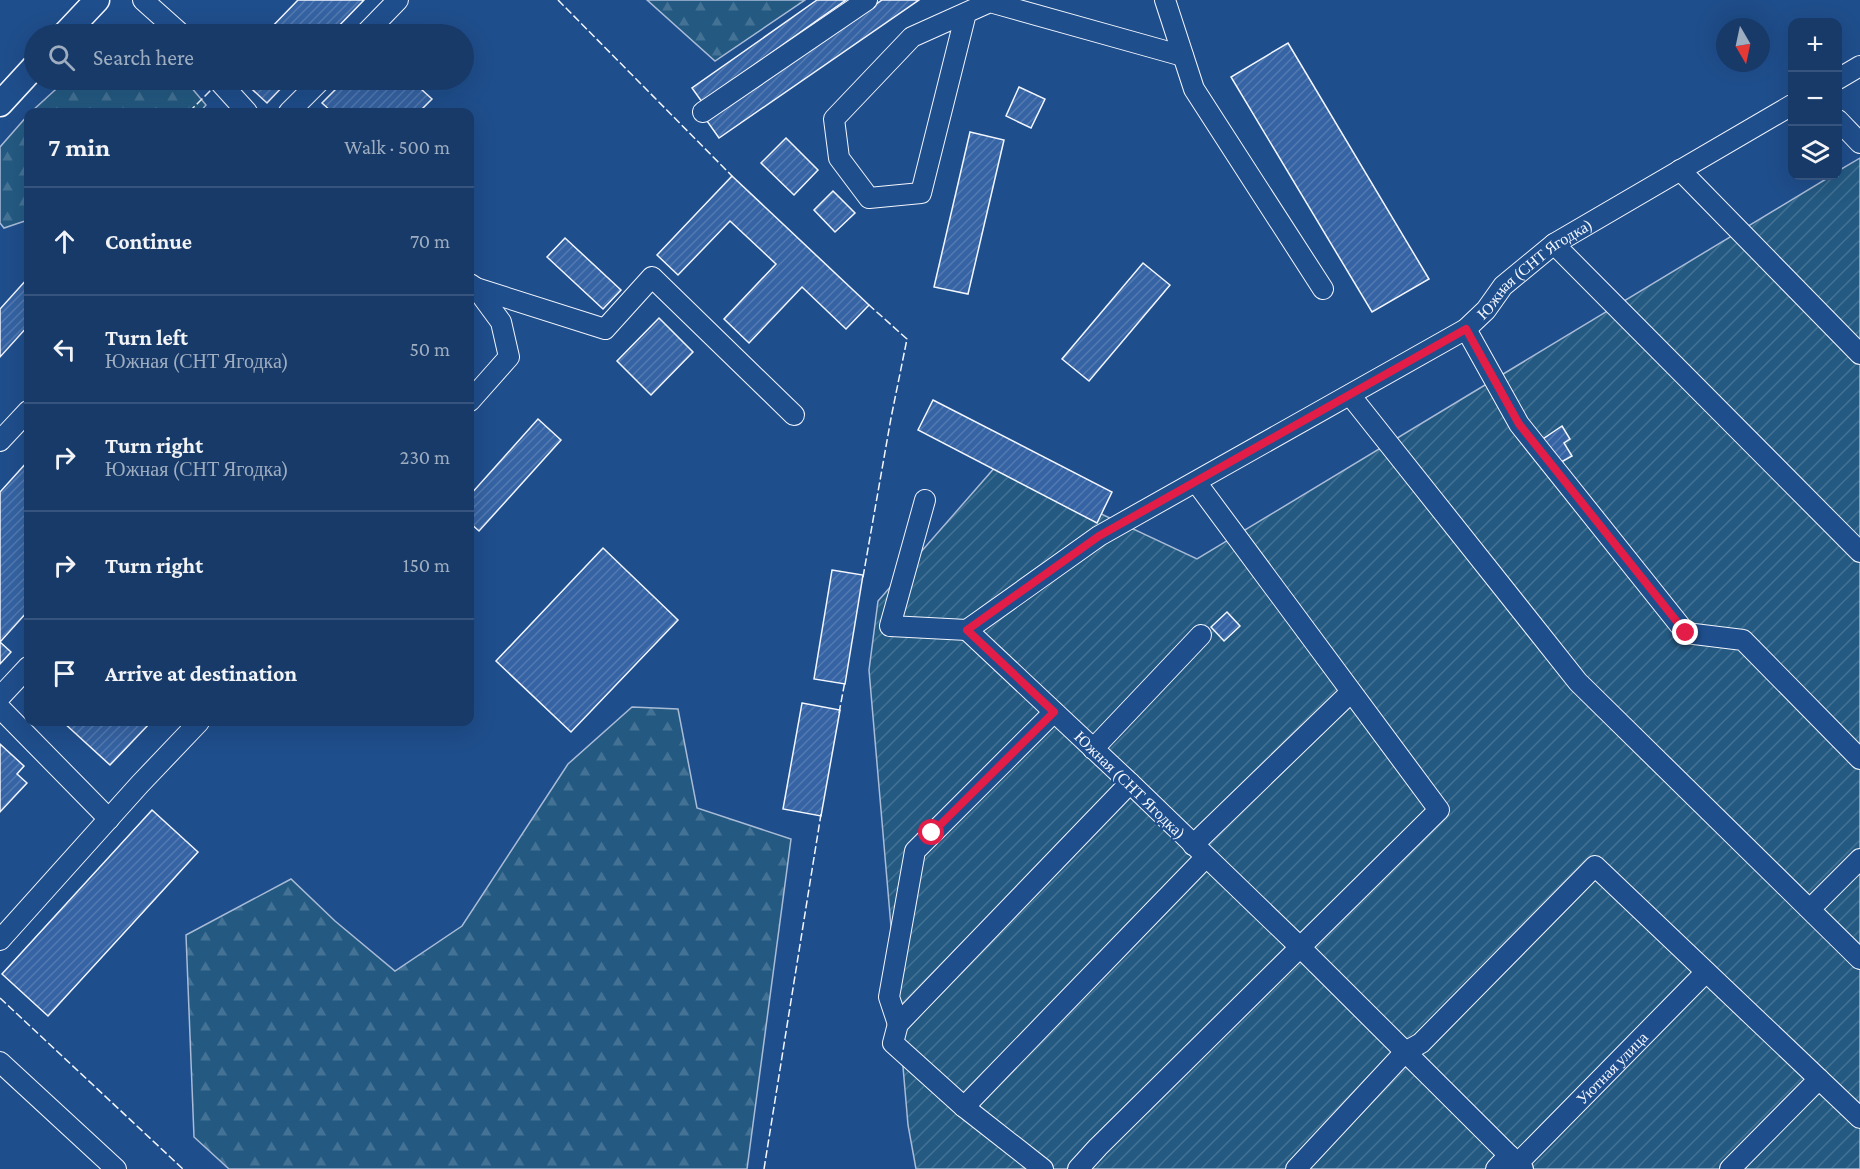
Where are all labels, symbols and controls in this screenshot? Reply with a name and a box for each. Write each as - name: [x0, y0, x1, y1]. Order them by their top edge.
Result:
- north arrow: [1716, 18, 1770, 72]
- map controls: [1788, 18, 1842, 180]
- button: +: [1788, 18, 1842, 72]
- search box: [24, 24, 474, 90]
- icon: search: [45, 41, 78, 74]
- text: Search here: [93, 45, 194, 70]
- button: −: [1788, 72, 1842, 126]
- button: layers: [1788, 126, 1842, 180]
- text: 7 min: [48, 133, 110, 162]
- text: Walk · 500 m: [344, 136, 450, 158]
- street label: Южная (СНТ Ягодка): [1474, 215, 1596, 322]
- icon: ahead: [48, 225, 81, 258]
- text: Continue: [105, 229, 192, 254]
- text: 70 m: [410, 230, 450, 252]
- text: Turn left: [105, 325, 188, 350]
- icon: left: [48, 333, 81, 366]
- text: 50 m: [409, 338, 450, 360]
- text: Южная (СНТ Ягодка): [105, 350, 289, 372]
- text: Turn right: [105, 433, 203, 458]
- icon: right: [48, 441, 81, 474]
- text: 230 m: [400, 446, 450, 468]
- text: Южная (СНТ Ягодка): [105, 458, 289, 480]
- icon: right: [48, 549, 81, 582]
- text: Turn right: [105, 553, 203, 578]
- text: 150 m: [403, 554, 450, 576]
- route end: [1672, 619, 1698, 645]
- icon: arrive: [48, 657, 81, 690]
- text: Arrive at destination: [105, 661, 297, 686]
- street label: Южная (СНТ Ягодка): [1070, 728, 1189, 843]
- route start: [918, 819, 944, 845]
- street label: Уютная улица: [1573, 1028, 1651, 1107]

